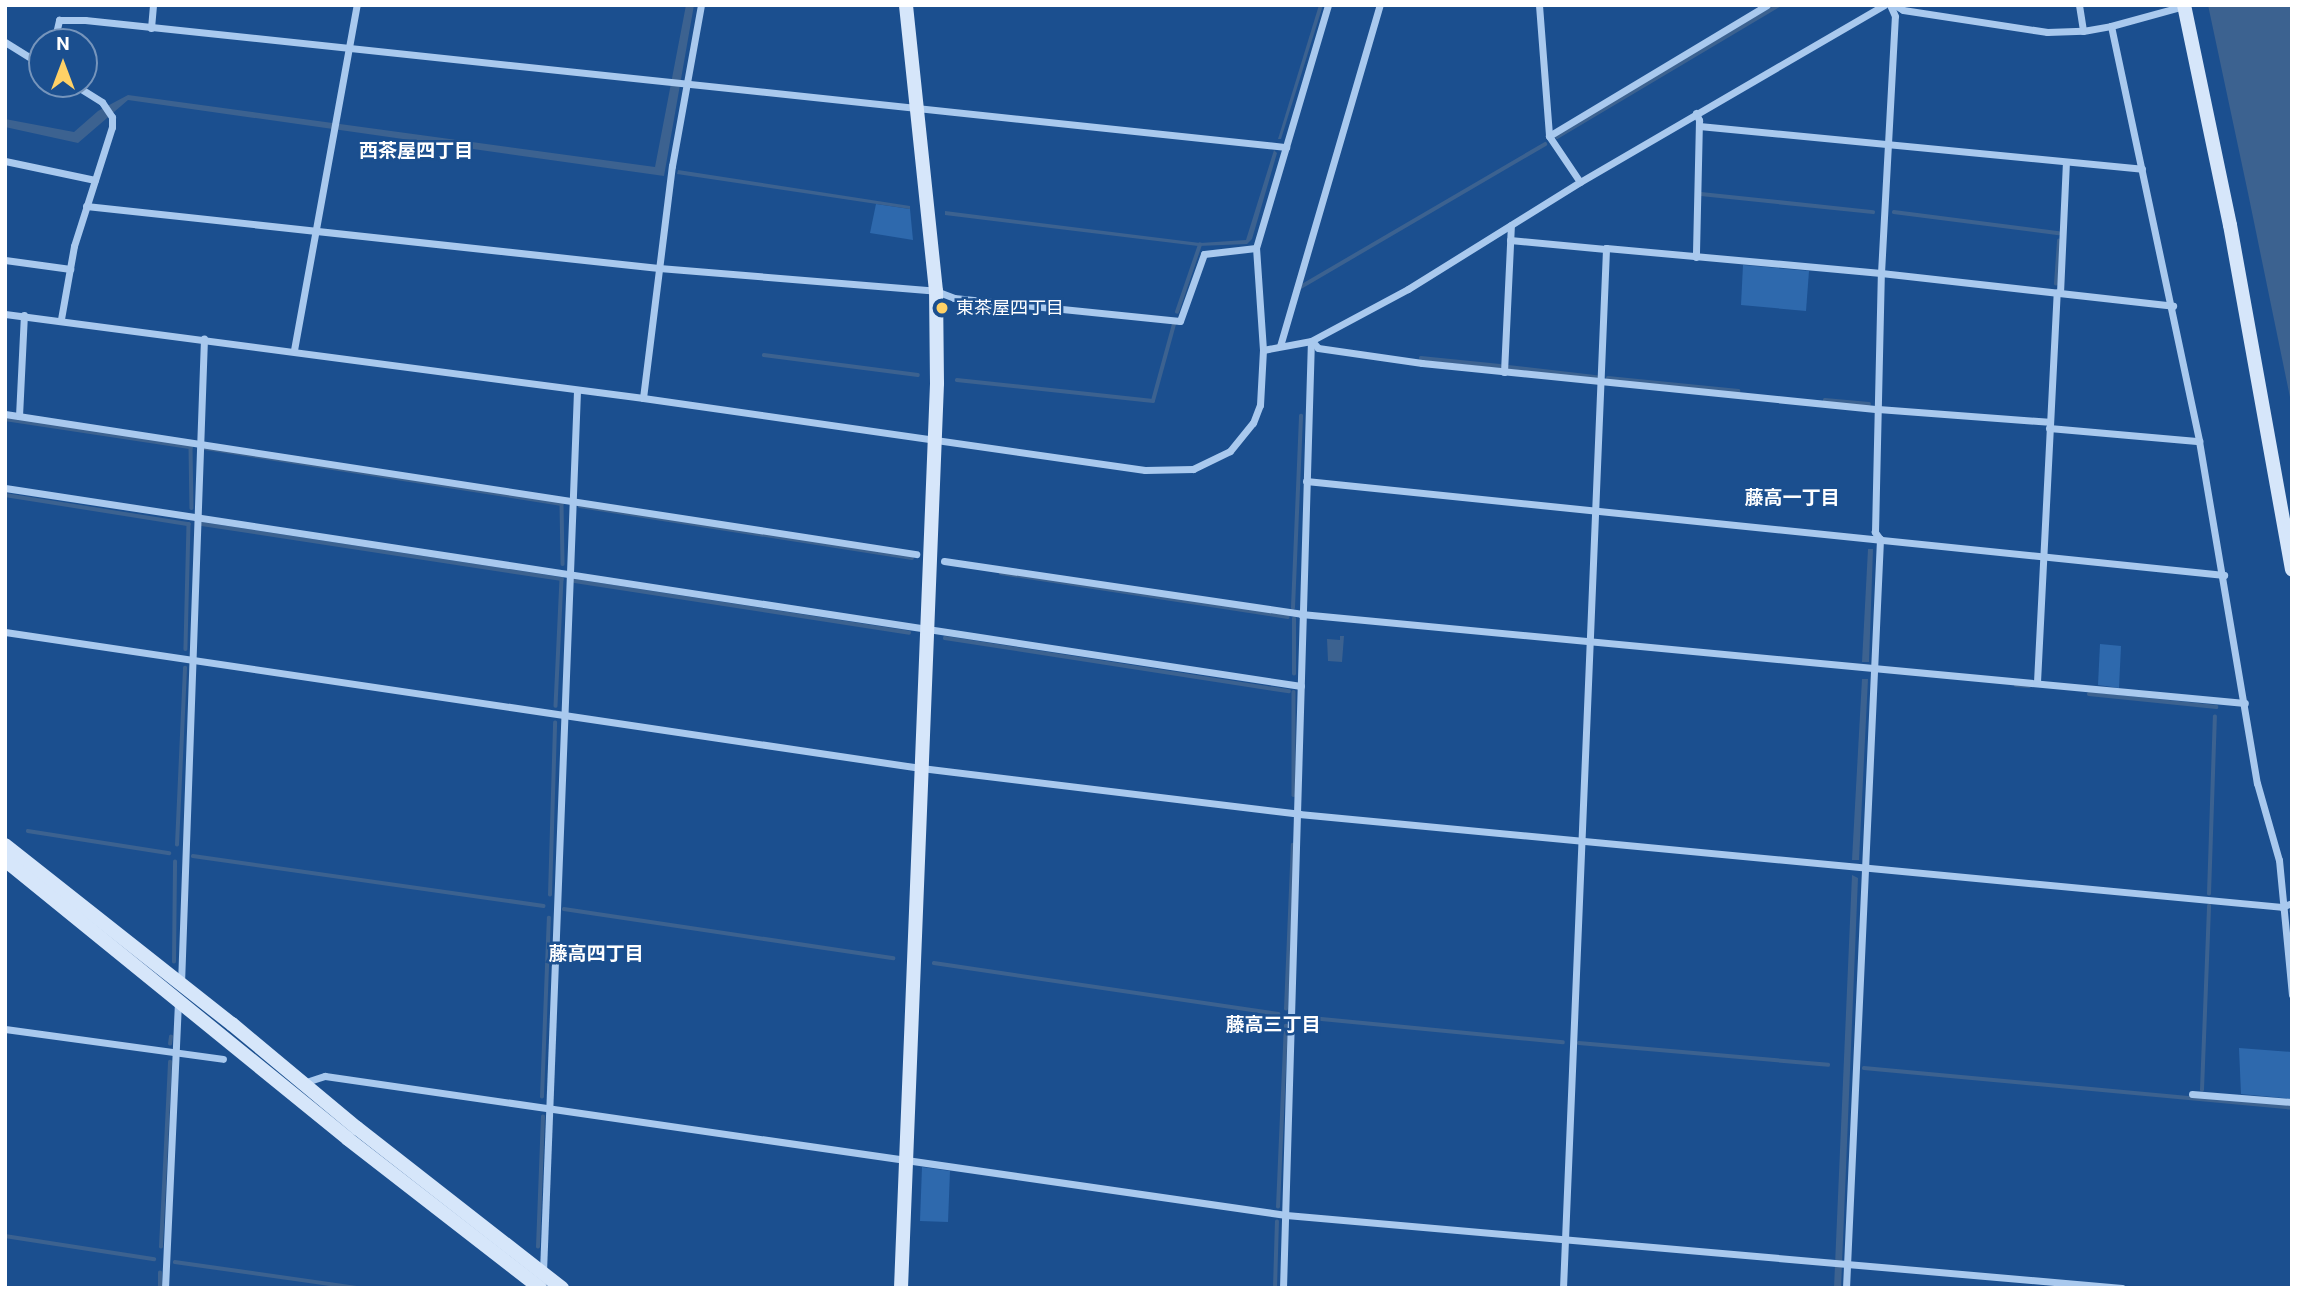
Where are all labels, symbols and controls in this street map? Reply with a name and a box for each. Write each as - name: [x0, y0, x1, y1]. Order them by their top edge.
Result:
- north arrow: [28, 28, 98, 98]
- text: N: [56, 32, 70, 55]
- district label: 西茶屋四丁目: [359, 140, 473, 162]
- place label: 東茶屋四丁目: [956, 297, 1064, 319]
- marker: 東茶屋四丁目: [934, 300, 950, 316]
- district label: 藤高一丁目: [1745, 487, 1839, 509]
- district label: 藤高四丁目: [549, 943, 643, 965]
- district label: 藤高三丁目: [1226, 1014, 1320, 1036]

